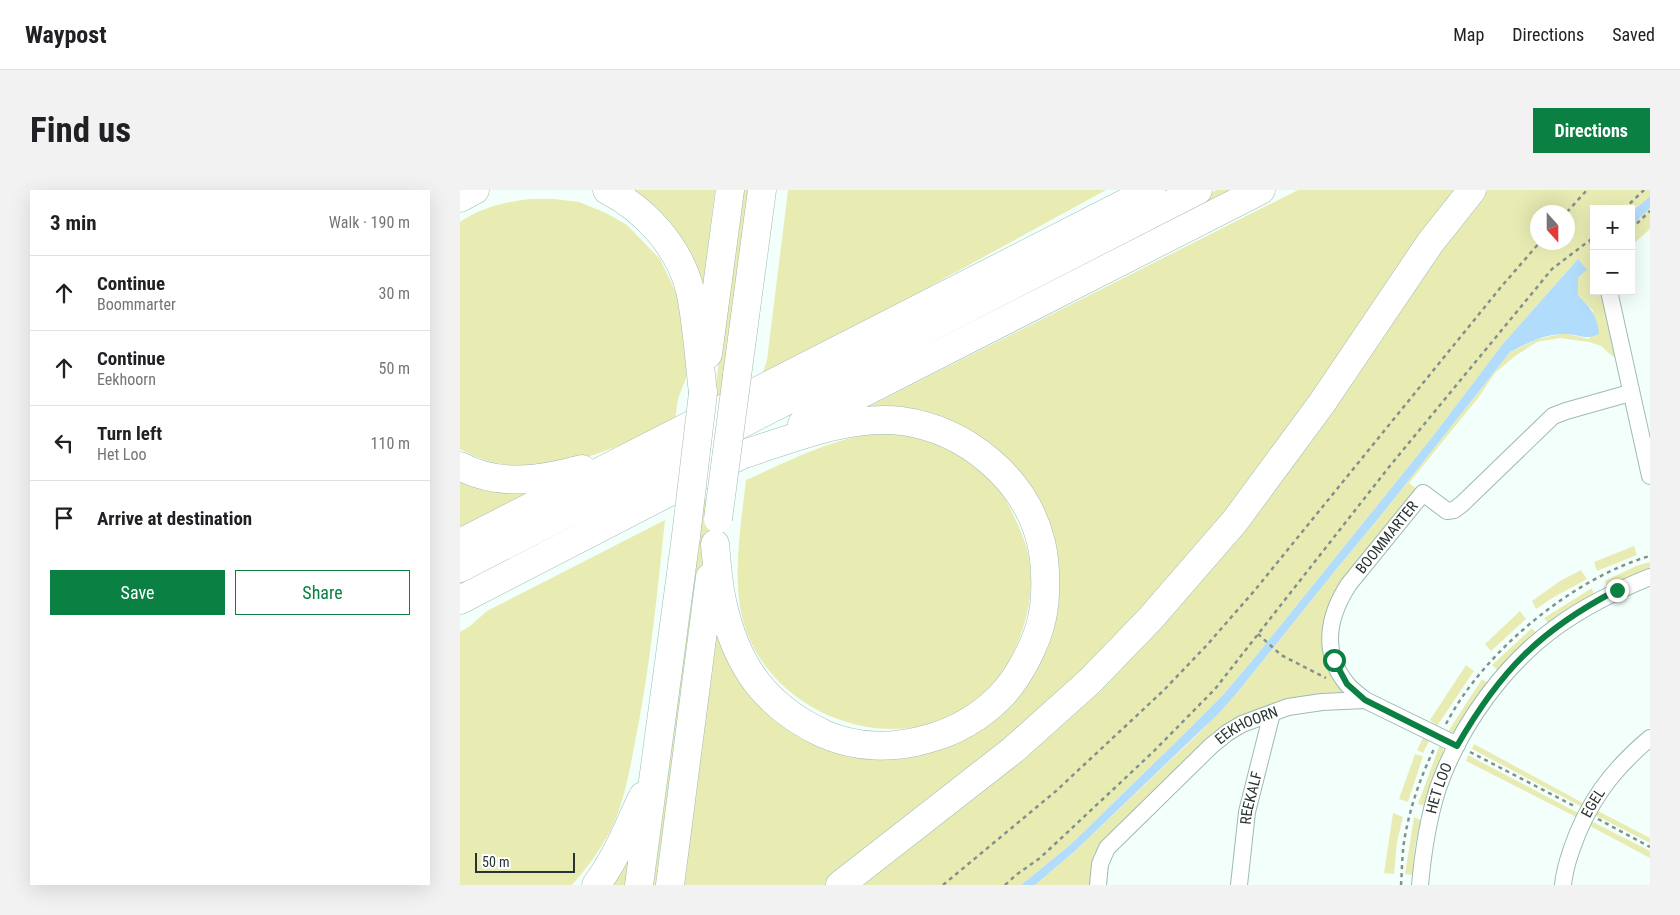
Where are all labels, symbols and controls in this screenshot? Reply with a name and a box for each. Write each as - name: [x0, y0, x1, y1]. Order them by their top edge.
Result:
- text: Waypost: [25, 21, 107, 49]
- text: Map: [1453, 24, 1484, 45]
- text: Directions: [1512, 24, 1584, 45]
- text: Saved: [1612, 24, 1655, 45]
- button: Directions: [1533, 108, 1650, 153]
- text: Find us: [30, 110, 131, 151]
- north arrow: [1530, 205, 1575, 250]
- map controls: [1590, 205, 1635, 295]
- button: +: [1590, 205, 1635, 250]
- text: 3 min: [50, 211, 97, 235]
- text: Walk · 190 m: [329, 213, 410, 232]
- button: −: [1590, 250, 1635, 295]
- text: Continue: [97, 272, 165, 295]
- icon: ahead: [50, 279, 78, 307]
- text: 30 m: [378, 284, 410, 303]
- text: Boommarter: [97, 295, 176, 314]
- text: Continue: [97, 347, 165, 370]
- icon: ahead: [50, 354, 78, 382]
- text: 50 m: [378, 359, 410, 378]
- text: Eekhoorn: [97, 370, 156, 389]
- text: Turn left: [97, 422, 162, 445]
- icon: left: [50, 429, 78, 457]
- text: 110 m: [371, 434, 410, 453]
- text: Het Loo: [97, 445, 147, 464]
- street label: BOOMMARTER: [1352, 497, 1422, 577]
- icon: arrive: [50, 504, 78, 532]
- text: Arrive at destination: [97, 507, 252, 530]
- button: Save: [50, 570, 225, 615]
- button: Share: [235, 570, 410, 615]
- route end: [1606, 579, 1629, 602]
- route start: [1323, 649, 1346, 672]
- street label: EEKHOORN: [1211, 703, 1280, 748]
- street label: HET LOO: [1422, 760, 1456, 815]
- street label: REEKALF: [1237, 769, 1266, 825]
- street label: EGEL: [1577, 785, 1609, 821]
- scale bar: [475, 850, 575, 873]
- text: 50 m: [482, 854, 510, 870]

